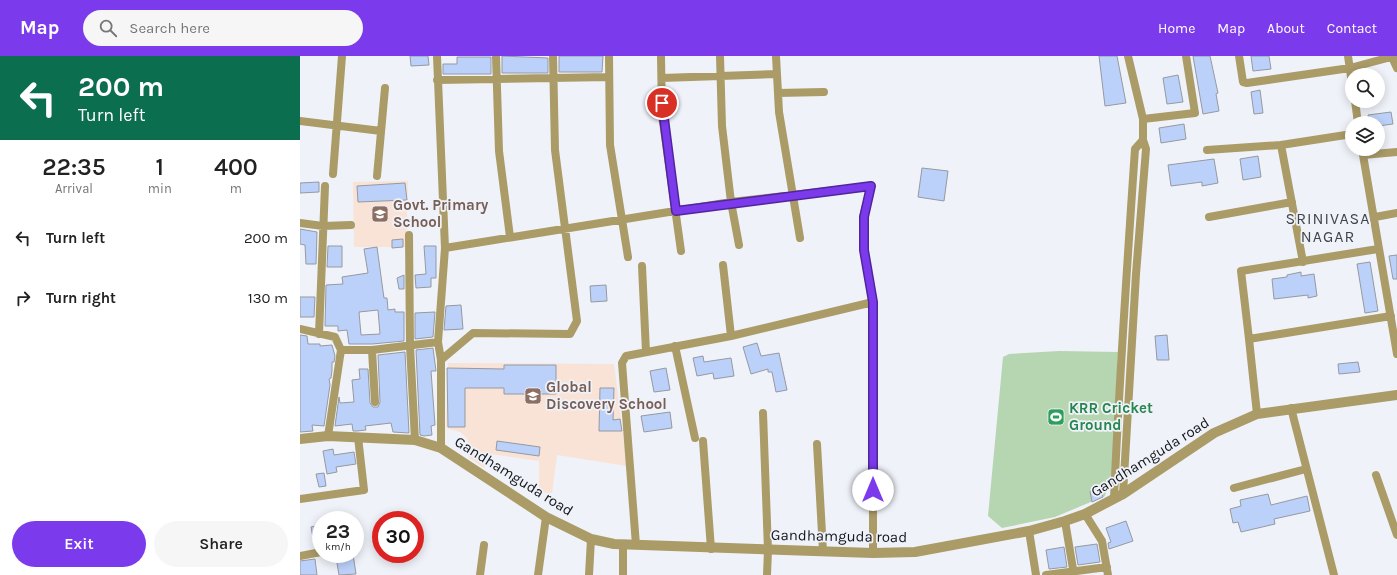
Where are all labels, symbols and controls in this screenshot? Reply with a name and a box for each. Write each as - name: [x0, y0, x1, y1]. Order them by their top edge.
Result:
- search box: [83, 10, 363, 46]
- text: Map: [20, 17, 59, 39]
- icon: search: [97, 17, 119, 39]
- text: Search here: [129, 19, 210, 37]
- text: Home: [1158, 20, 1195, 37]
- text: Map: [1217, 20, 1245, 37]
- text: About: [1267, 20, 1305, 37]
- text: Contact: [1327, 20, 1377, 37]
- map controls: [1345, 68, 1385, 156]
- button: search: [1345, 68, 1385, 108]
- text: 200 m: [78, 70, 164, 103]
- icon: left: [12, 72, 64, 124]
- pin: [645, 86, 679, 120]
- icon: arrive: [651, 92, 673, 114]
- text: Turn left: [78, 104, 146, 126]
- button: layers: [1345, 116, 1385, 156]
- text: 22:35: [42, 153, 106, 181]
- text: 1: [156, 153, 164, 181]
- text: 400: [214, 153, 258, 181]
- text: Arrival: [55, 181, 93, 196]
- text: min: [148, 181, 172, 196]
- text: m: [230, 181, 242, 196]
- place label: Govt. Primary School: [393, 196, 489, 231]
- school or university icon: Govt. Primary School: [370, 204, 390, 224]
- district label: SRINIVASA NAGAR: [1286, 209, 1370, 246]
- icon: left: [12, 227, 34, 249]
- text: Turn left: [46, 229, 105, 247]
- text: 200 m: [244, 229, 288, 247]
- icon: right: [12, 287, 34, 309]
- text: Turn right: [46, 289, 116, 307]
- text: 130 m: [248, 289, 288, 307]
- place label: Global Discovery School: [546, 378, 667, 413]
- school or university icon: Global Discovery School: [523, 386, 543, 406]
- place label: KRR Cricket Ground: [1069, 399, 1153, 434]
- sports icon: KRR Cricket Ground: [1046, 407, 1066, 427]
- street label: Gandhamguda road: [1087, 413, 1213, 501]
- street label: Gandhamguda road: [451, 432, 577, 520]
- position arrow: [852, 469, 894, 511]
- speed limit sign: 30: [372, 511, 424, 563]
- text: 23: [326, 520, 350, 543]
- button: Exit: [12, 521, 146, 567]
- button: Share: [154, 521, 288, 567]
- street label: Gandhamguda road: [771, 526, 907, 546]
- text: km/h: [325, 541, 351, 553]

